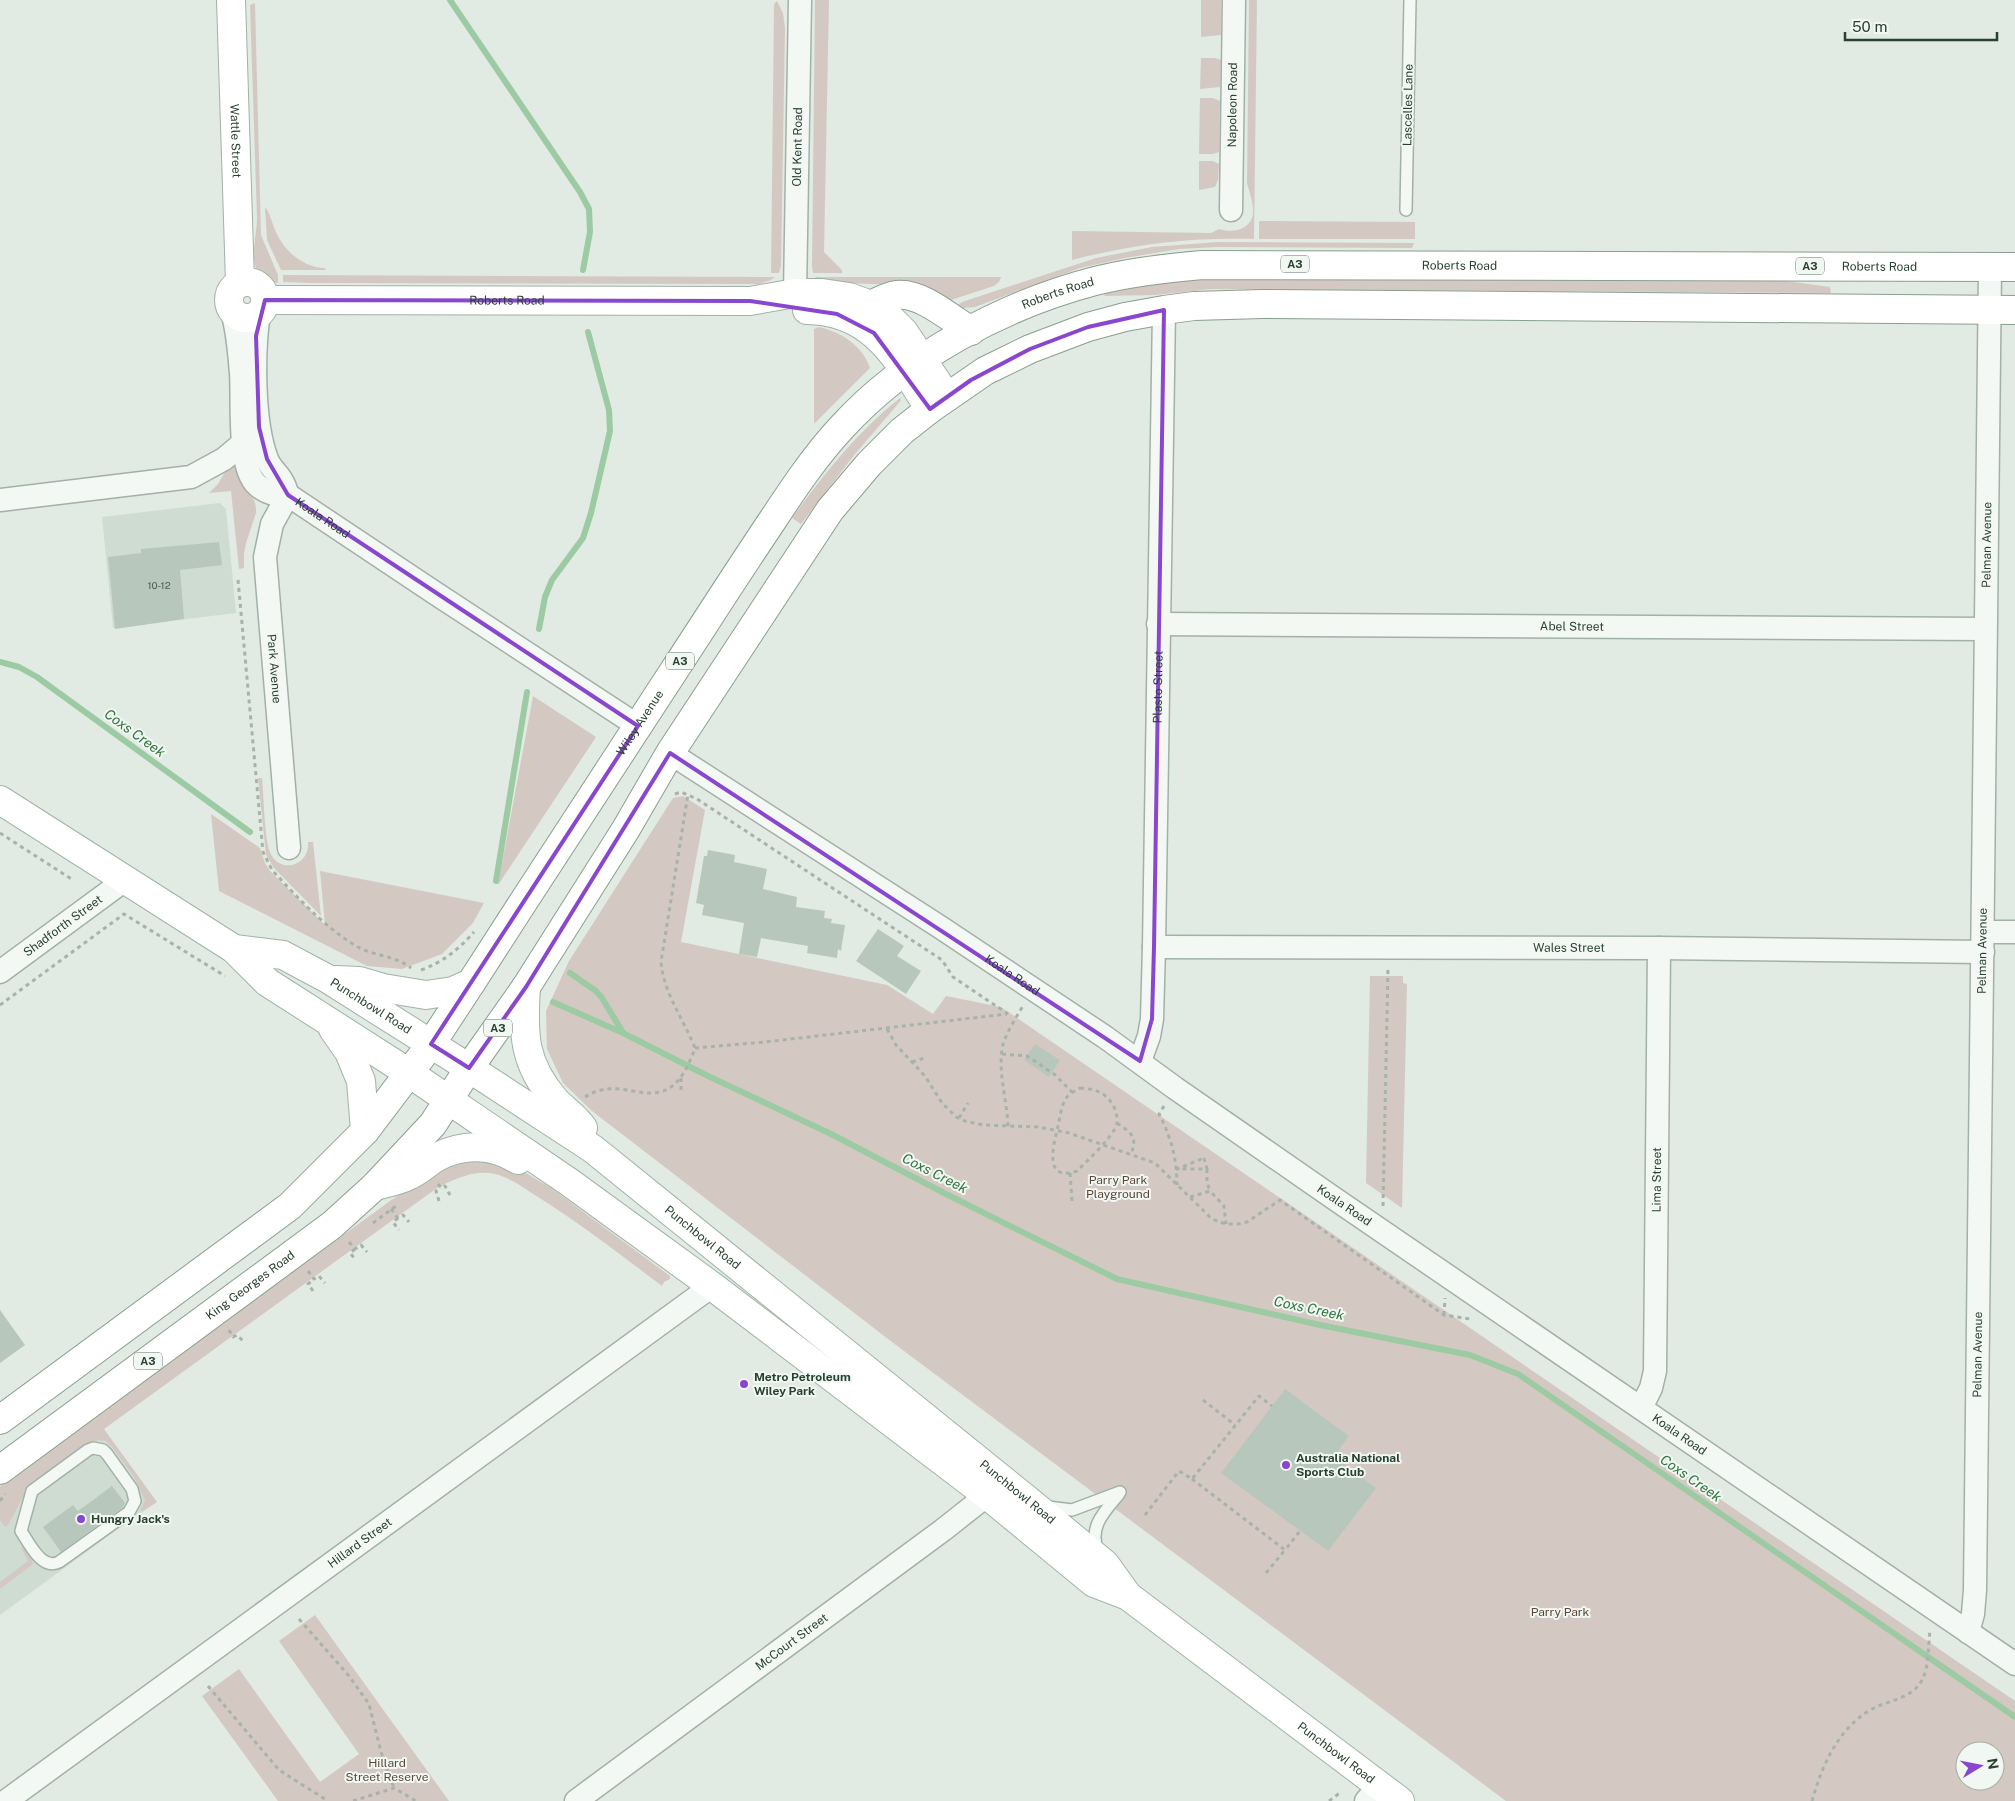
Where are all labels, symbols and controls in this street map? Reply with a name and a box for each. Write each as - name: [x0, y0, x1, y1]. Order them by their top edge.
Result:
- scale bar: [1845, 10, 1998, 42]
- text: 50 m: [1852, 18, 1887, 35]
- street label: Napoleon Road: [1225, 62, 1240, 148]
- street label: Lascelles Lane: [1400, 64, 1416, 146]
- street label: Wattle Street: [227, 104, 244, 179]
- street label: Old Kent Road: [790, 107, 805, 187]
- road number: A3: [1281, 255, 1309, 272]
- road number: A3: [1796, 258, 1824, 274]
- street label: Roberts Road: [1422, 259, 1497, 273]
- street label: Roberts Road: [1842, 260, 1917, 274]
- street label: Roberts Road: [1020, 275, 1095, 312]
- street label: Roberts Road: [469, 293, 545, 308]
- street label: Koala Road: [293, 495, 353, 541]
- street label: Pelman Avenue: [1979, 502, 1994, 588]
- house number: 10-12: [147, 579, 171, 591]
- street label: Abel Street: [1540, 619, 1604, 634]
- street label: Park Avenue: [264, 633, 284, 704]
- street label: Plasto Street: [1151, 650, 1166, 723]
- road number: A3: [666, 652, 694, 669]
- street label: Wiley Avenue: [614, 687, 667, 758]
- water label: Coxs Creek: [101, 706, 169, 761]
- street label: Shadforth Street: [21, 892, 105, 959]
- street label: Pelman Avenue: [1975, 908, 1990, 994]
- street label: Wales Street: [1533, 941, 1605, 955]
- street label: Koala Road: [982, 952, 1042, 998]
- street label: Punchbowl Road: [328, 975, 414, 1037]
- road number: A3: [484, 1020, 512, 1036]
- street label: Lima Street: [1650, 1147, 1664, 1212]
- water label: Coxs Creek: [900, 1150, 971, 1196]
- park label: Parry Park Playground: [1086, 1173, 1150, 1201]
- street label: Koala Road: [1314, 1182, 1374, 1229]
- street label: Punchbowl Road: [662, 1203, 743, 1272]
- street label: King Georges Road: [203, 1248, 297, 1323]
- water label: Coxs Creek: [1272, 1293, 1346, 1323]
- street label: Pelman Avenue: [1970, 1311, 1985, 1398]
- road number: A3: [134, 1352, 162, 1370]
- place label: Metro Petroleum Wiley Park: [754, 1370, 851, 1398]
- marker: Metro Petroleum Wiley Park: [738, 1378, 750, 1390]
- street label: Koala Road: [1649, 1411, 1709, 1458]
- place label: Australia National Sports Club: [1296, 1451, 1400, 1479]
- water label: Coxs Creek: [1657, 1451, 1725, 1505]
- street label: Punchbowl Road: [977, 1457, 1058, 1527]
- marker: Australia National Sports Club: [1280, 1459, 1292, 1471]
- place label: Hungry Jack's: [91, 1512, 170, 1526]
- marker: Hungry Jack's: [75, 1513, 87, 1525]
- street label: Hillard Street: [325, 1515, 395, 1571]
- park label: Parry Park: [1531, 1605, 1590, 1619]
- street label: McCourt Street: [753, 1610, 831, 1673]
- street label: Punchbowl Road: [1295, 1719, 1377, 1786]
- north arrow: [1955, 1741, 2005, 1791]
- park label: Hillard Street Reserve: [345, 1756, 429, 1784]
- text: N: [1984, 1757, 2002, 1771]

